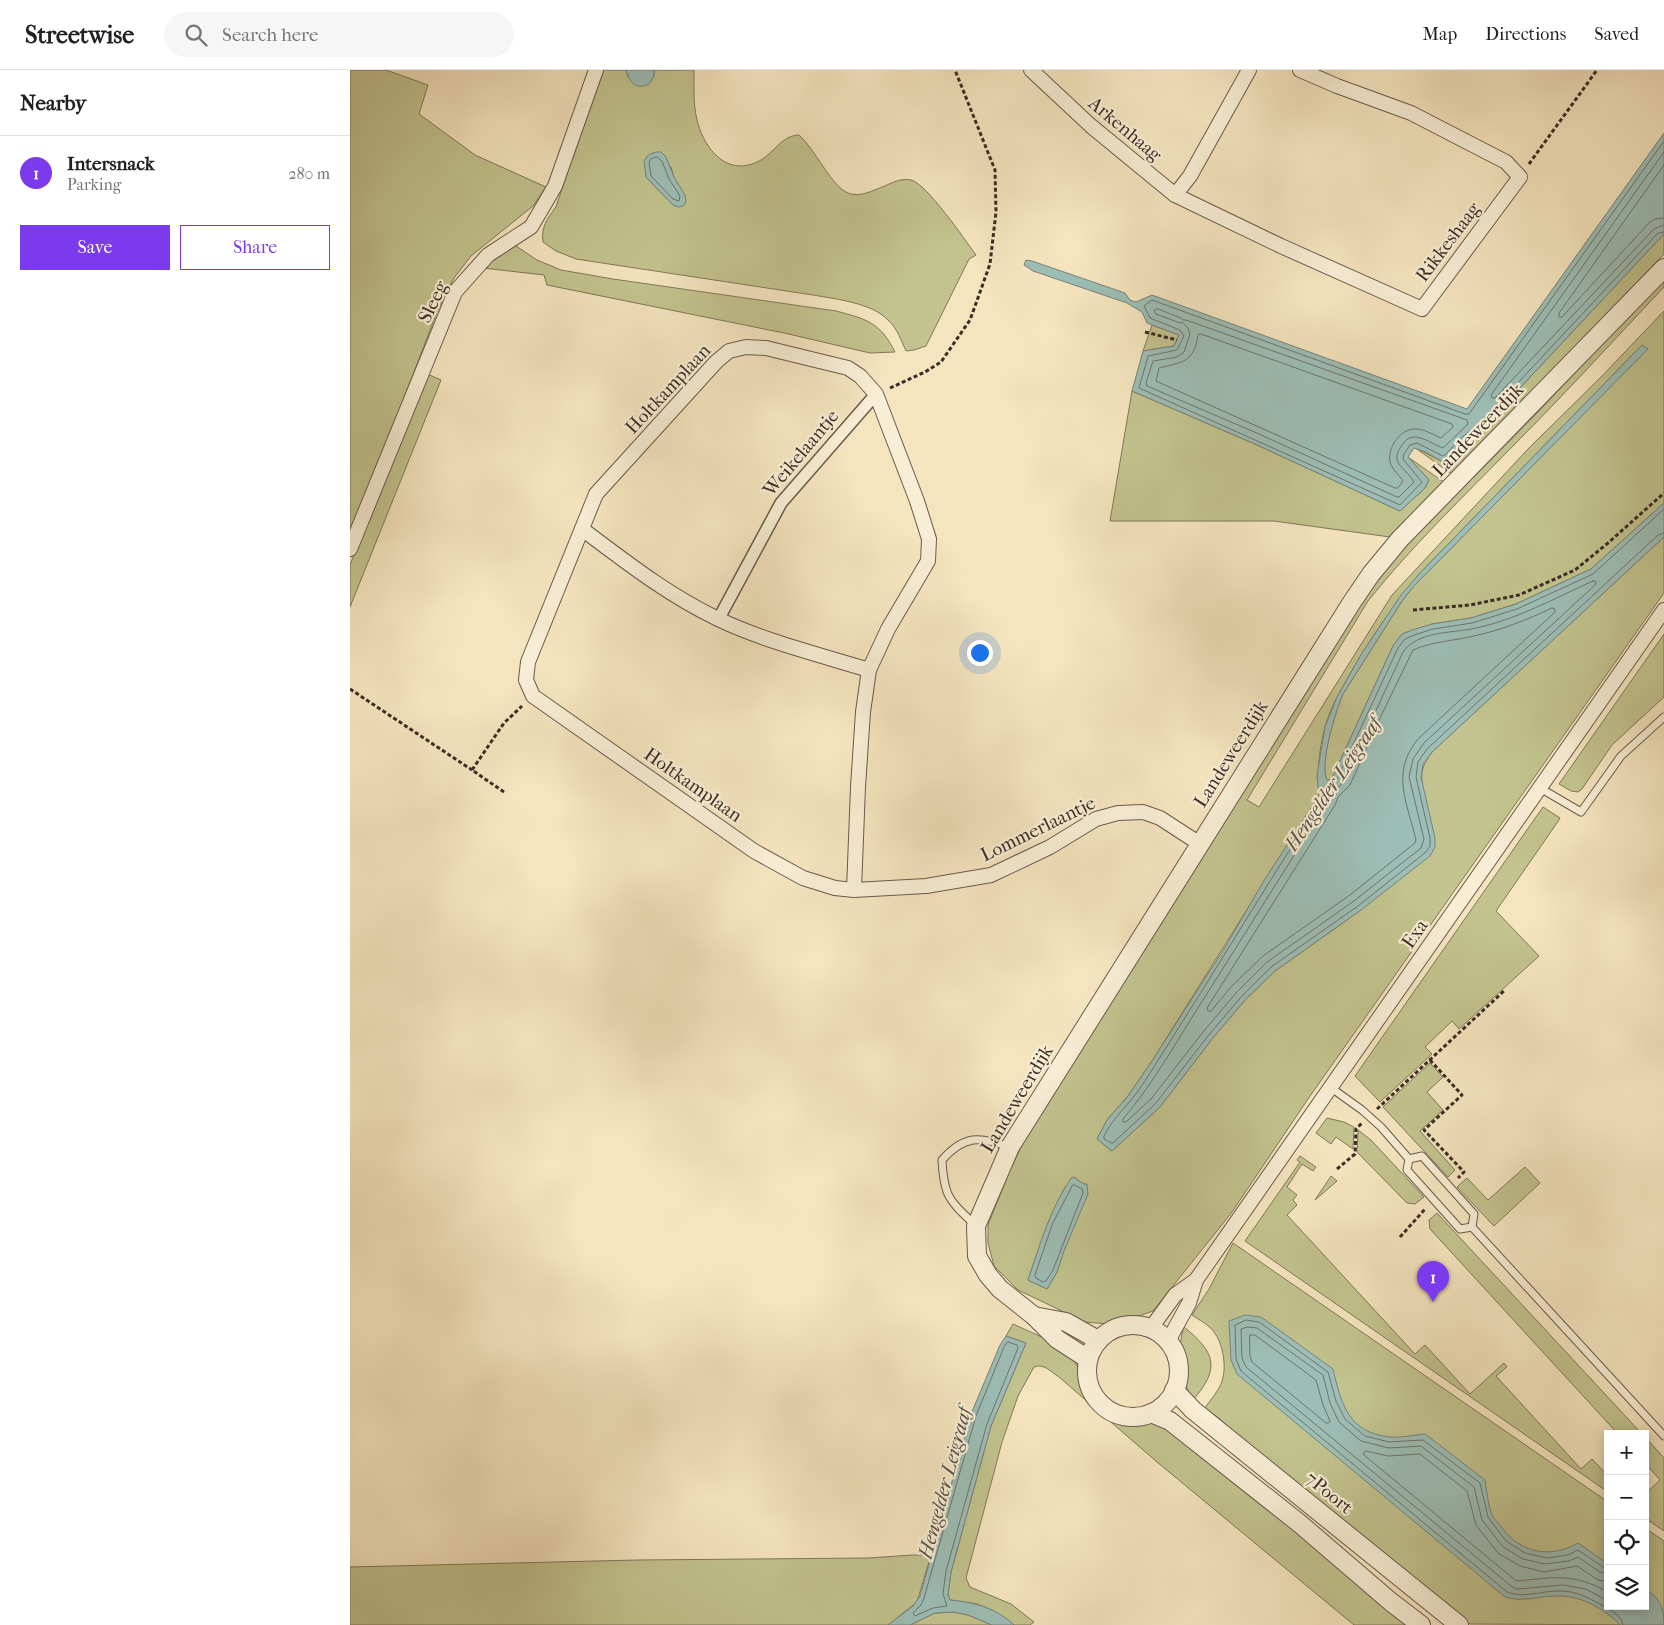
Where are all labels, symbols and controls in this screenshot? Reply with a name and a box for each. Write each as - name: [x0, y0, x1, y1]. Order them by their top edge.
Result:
- search box: [164, 12, 514, 57]
- text: Streetwise: [25, 21, 134, 49]
- icon: search: [182, 21, 210, 49]
- text: Search here: [222, 24, 318, 46]
- text: Map: [1423, 24, 1457, 45]
- text: Directions: [1485, 24, 1566, 45]
- text: Saved: [1594, 24, 1639, 45]
- text: Nearby: [20, 91, 86, 115]
- street label: Arkenhaag: [1083, 91, 1167, 166]
- text: Intersnack: [67, 153, 155, 175]
- text: 1: [33, 164, 39, 183]
- text: 280 m: [288, 164, 330, 183]
- text: Parking: [67, 175, 121, 194]
- street label: Rikkeshaag: [1411, 197, 1485, 286]
- button: Save: [20, 225, 170, 270]
- button: Share: [180, 225, 330, 270]
- street label: Sleeg: [413, 277, 453, 327]
- street label: Holtkamplaan: [621, 340, 715, 438]
- street label: Landeweerdijk: [1428, 378, 1528, 481]
- street label: Weikelaantje: [758, 405, 843, 501]
- your location: [967, 640, 993, 666]
- street label: Landeweerdijk: [1189, 696, 1273, 811]
- water label: Hengelder Leigraaf: [1279, 709, 1389, 856]
- street label: Holtkamplaan: [640, 743, 746, 827]
- street label: Lommerlaantje: [977, 792, 1099, 866]
- street label: Exa: [1397, 915, 1433, 953]
- street label: Landeweerdijk: [976, 1041, 1058, 1157]
- pin: 1: [1417, 1261, 1449, 1302]
- water label: Hengelder Leigraaf: [913, 1401, 977, 1562]
- map controls: [1604, 1430, 1649, 1610]
- button: +: [1604, 1430, 1649, 1475]
- street label: 7Poort: [1301, 1467, 1357, 1519]
- button: −: [1604, 1475, 1649, 1520]
- button: locate: [1604, 1520, 1649, 1565]
- button: layers: [1604, 1565, 1649, 1610]

